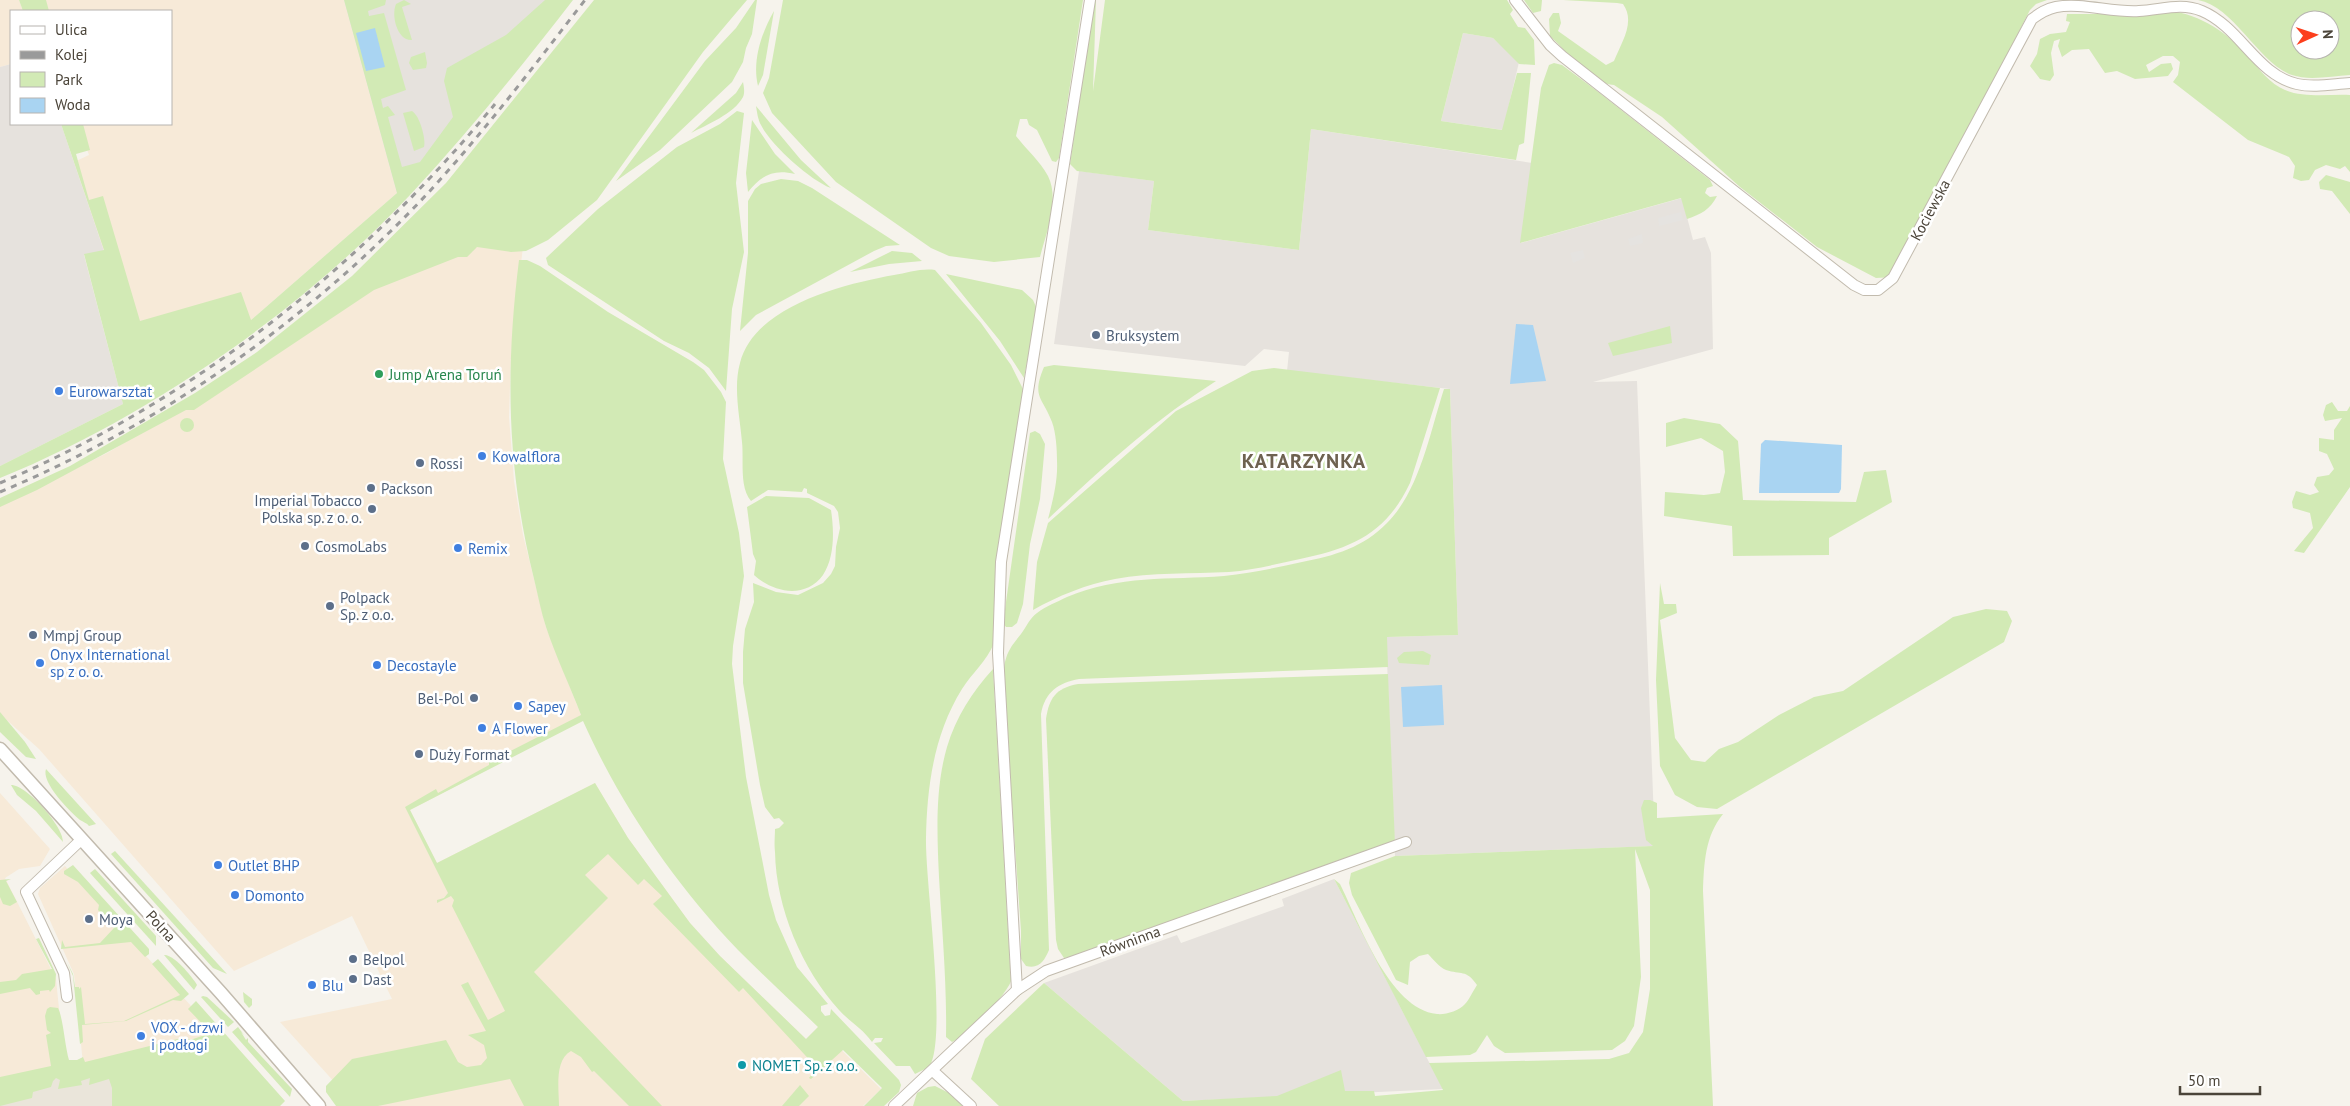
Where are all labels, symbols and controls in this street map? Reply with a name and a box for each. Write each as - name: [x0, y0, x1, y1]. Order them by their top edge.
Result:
- legend: [10, 10, 172, 125]
- north arrow: [2290, 10, 2340, 60]
- text: Ulica: [55, 20, 87, 39]
- text: N: [2319, 29, 2337, 39]
- text: Kolej: [55, 45, 87, 64]
- text: Park: [55, 70, 83, 89]
- text: Woda: [55, 95, 90, 114]
- street label: Kociewska: [1906, 176, 1954, 244]
- place label: Bruksystem: [1106, 326, 1179, 345]
- marker: Bruksystem: [1090, 329, 1102, 341]
- place label: Jump Arena Toruń: [388, 365, 502, 384]
- marker: Jump Arena Toruń: [373, 368, 385, 380]
- place label: Eurowarsztat: [69, 382, 152, 401]
- marker: Eurowarsztat: [53, 385, 65, 397]
- place label: Kowalflora: [492, 447, 560, 466]
- district label: KATARZYNKA: [1242, 448, 1366, 474]
- marker: Kowalflora: [476, 450, 488, 462]
- place label: Rossi: [430, 454, 463, 473]
- marker: Rossi: [414, 457, 426, 469]
- place label: Packson: [381, 479, 433, 498]
- marker: Packson: [365, 482, 377, 494]
- place label: Imperial Tobacco Polska sp. z o. o.: [254, 491, 362, 527]
- marker: Imperial Tobacco Polska sp. z o. o.: [366, 503, 378, 515]
- place label: CosmoLabs: [315, 537, 387, 556]
- place label: Remix: [468, 539, 508, 558]
- marker: CosmoLabs: [299, 540, 311, 552]
- marker: Remix: [452, 542, 464, 554]
- place label: Polpack Sp. z o.o.: [340, 588, 394, 624]
- marker: Polpack Sp. z o.o.: [324, 600, 336, 612]
- place label: Mmpj Group: [43, 626, 122, 645]
- marker: Mmpj Group: [27, 629, 39, 641]
- place label: Onyx International sp z o. o.: [50, 645, 170, 681]
- place label: Decostayle: [387, 656, 457, 675]
- marker: Onyx International sp z o. o.: [34, 657, 46, 669]
- marker: Decostayle: [371, 659, 383, 671]
- place label: Bel-Pol: [418, 689, 465, 708]
- marker: Bel-Pol: [468, 692, 480, 704]
- place label: Sapey: [528, 697, 566, 716]
- marker: Sapey: [512, 700, 524, 712]
- place label: A Flower: [492, 719, 548, 738]
- marker: A Flower: [476, 722, 488, 734]
- place label: Duży Format: [429, 745, 510, 764]
- marker: Duży Format: [413, 748, 425, 760]
- place label: Outlet BHP: [228, 856, 300, 875]
- marker: Outlet BHP: [212, 859, 224, 871]
- place label: Domonto: [245, 886, 304, 905]
- marker: Domonto: [229, 889, 241, 901]
- street label: Polna: [142, 906, 180, 946]
- place label: Moya: [99, 910, 133, 929]
- marker: Moya: [83, 913, 95, 925]
- street label: Równinna: [1097, 921, 1163, 961]
- place label: Belpol: [363, 950, 405, 969]
- marker: Belpol: [347, 953, 359, 965]
- place label: Dast: [363, 970, 392, 989]
- marker: Dast: [347, 973, 359, 985]
- place label: Blu: [322, 976, 343, 995]
- marker: Blu: [306, 979, 318, 991]
- place label: VOX - drzwi i podłogi: [150, 1018, 223, 1054]
- marker: VOX - drzwi i podłogi: [135, 1030, 147, 1042]
- place label: NOMET Sp. z o.o.: [752, 1056, 858, 1075]
- marker: NOMET Sp. z o.o.: [736, 1059, 748, 1071]
- scale bar: [2180, 1064, 2260, 1096]
- text: 50 m: [2188, 1071, 2221, 1090]

